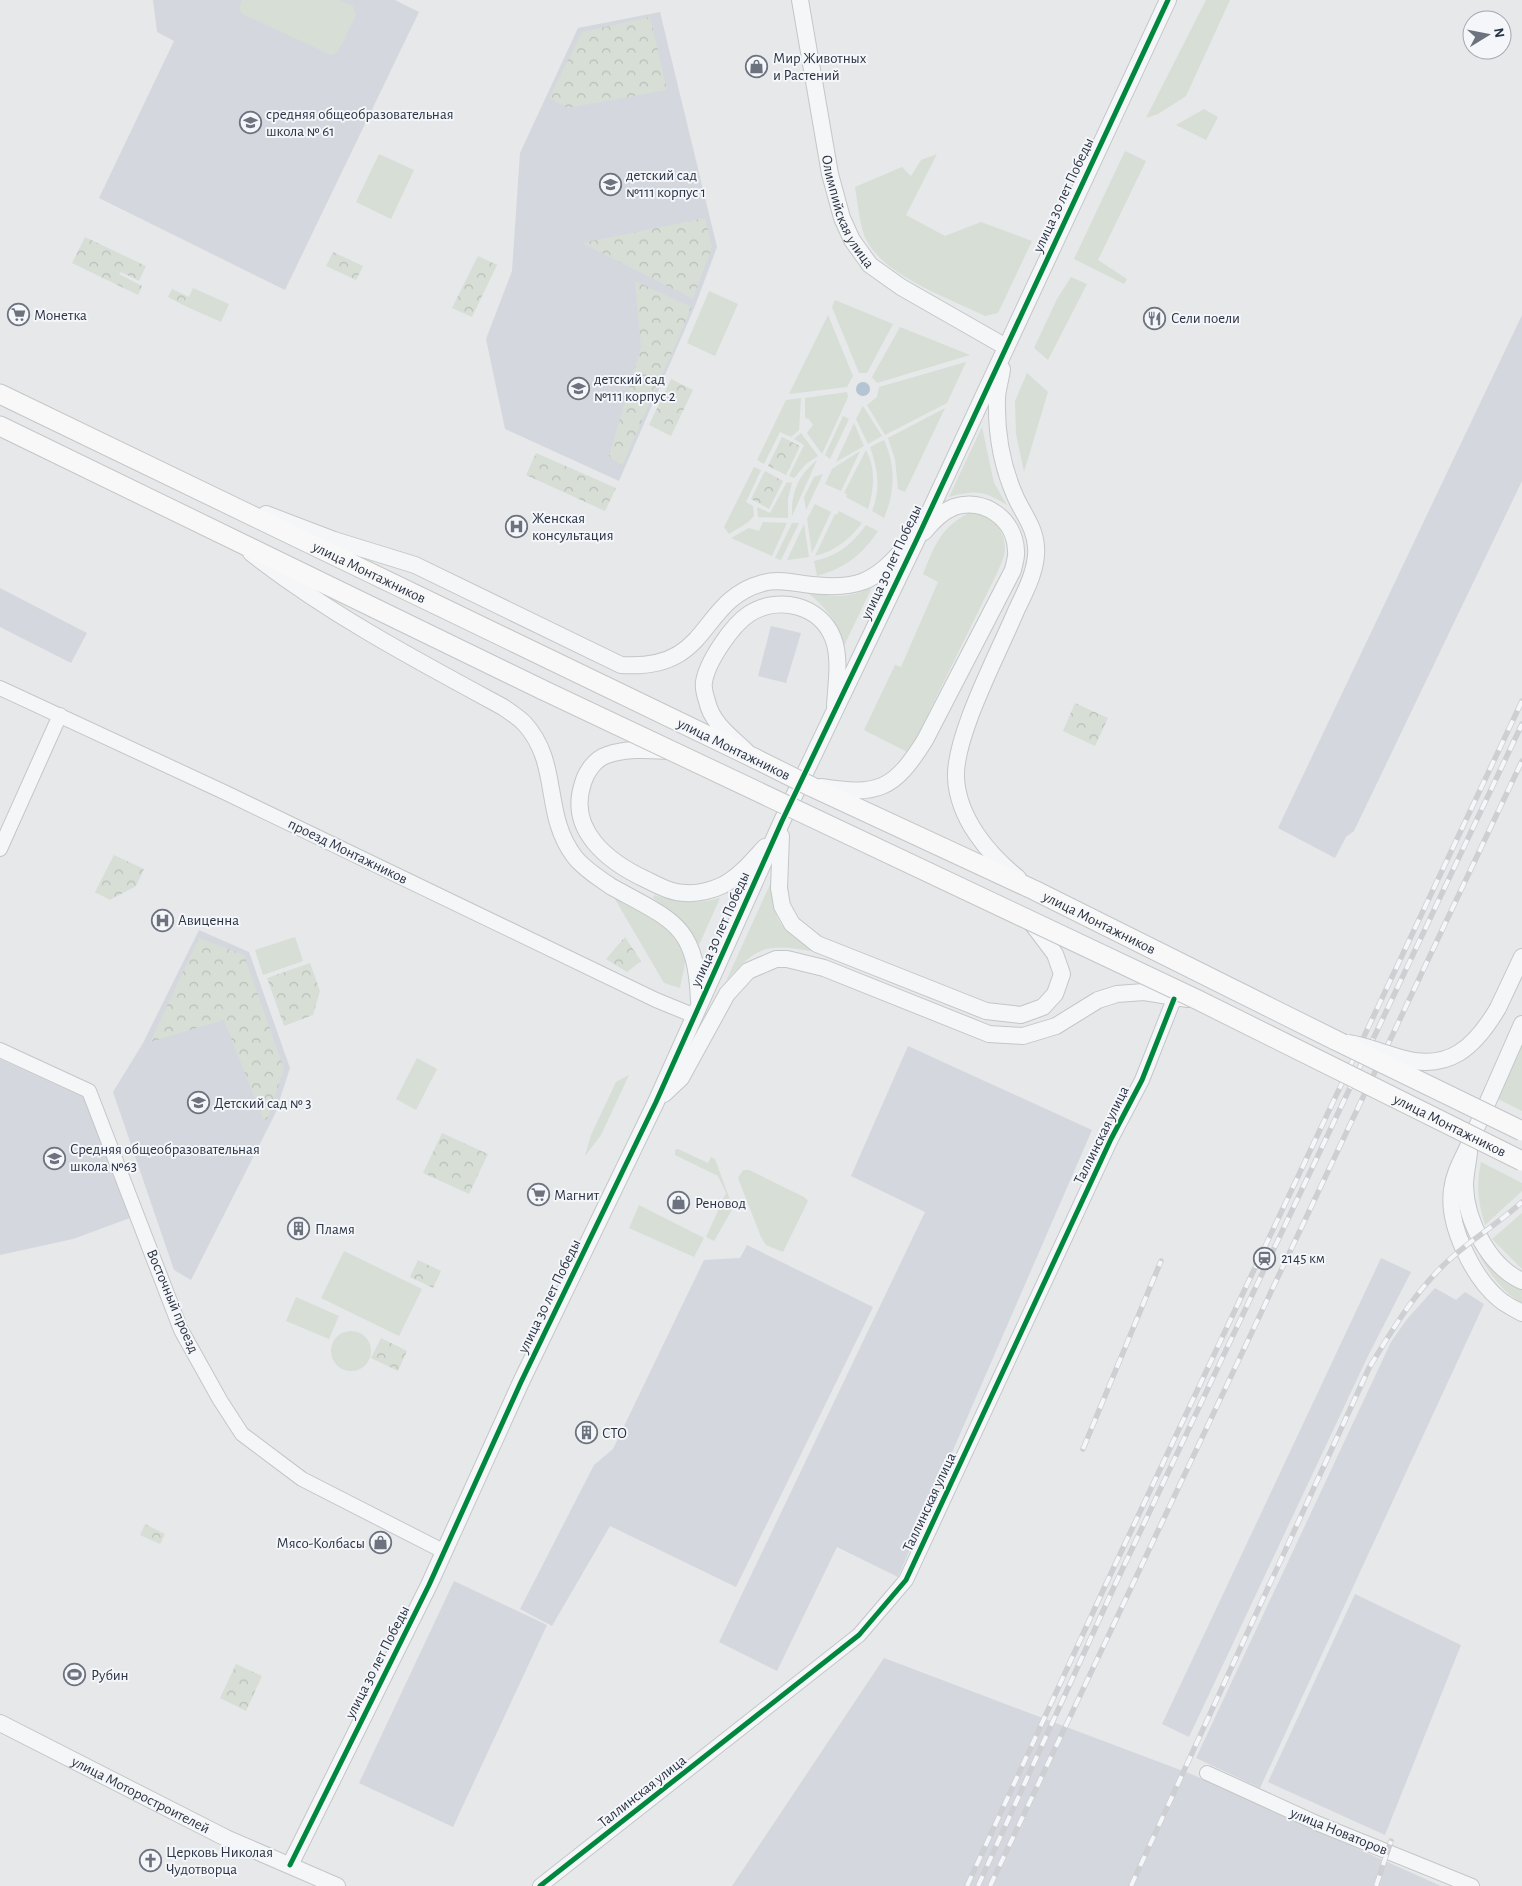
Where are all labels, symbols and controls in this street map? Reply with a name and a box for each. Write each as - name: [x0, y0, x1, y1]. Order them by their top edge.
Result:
- north arrow: [1462, 10, 1512, 60]
- text: N: [1491, 27, 1507, 39]
- place label: Мир Животных и Растений: [773, 51, 867, 83]
- shop icon: Мир Животных и Растений: [745, 55, 769, 79]
- place label: средняя общеобразовательная школа № 61: [266, 107, 454, 139]
- school or university icon: средняя общеобразовательная школа № 61: [238, 111, 262, 135]
- street label: улица 30 лет Победы: [1030, 136, 1097, 256]
- street label: Олимпийская улица: [819, 154, 877, 271]
- place label: детский сад №111 корпус 1: [626, 168, 706, 200]
- school or university icon: детский сад №111 корпус 1: [598, 172, 622, 196]
- supermarket icon: Монетка: [6, 303, 30, 327]
- restaurant icon: Сели поели: [1143, 306, 1167, 330]
- place label: Монетка: [34, 308, 87, 323]
- place label: Сели поели: [1171, 311, 1240, 326]
- place label: детский сад №111 корпус 2: [594, 372, 676, 404]
- school or university icon: детский сад №111 корпус 2: [566, 376, 590, 400]
- street label: улица 30 лет Победы: [858, 503, 925, 623]
- place label: Женская консультация: [532, 511, 614, 543]
- hospital icon: Женская консультация: [504, 515, 528, 539]
- street label: улица Монтажников: [309, 539, 428, 606]
- street label: улица Монтажников: [674, 715, 793, 783]
- street label: проезд Монтажников: [286, 816, 410, 887]
- street label: улица 30 лет Победы: [688, 869, 753, 990]
- street label: улица Монтажников: [1040, 888, 1158, 957]
- hospital icon: Авиценна: [150, 908, 174, 932]
- place label: Авиценна: [178, 913, 239, 928]
- street label: Таллинская улица: [1071, 1084, 1132, 1187]
- school or university icon: Детский сад № 3: [186, 1091, 210, 1115]
- street label: улица Монтажников: [1390, 1091, 1508, 1160]
- place label: Детский сад № 3: [214, 1096, 311, 1111]
- place label: Средняя общеобразовательная школа №63: [70, 1142, 260, 1174]
- school or university icon: Средняя общеобразовательная школа №63: [42, 1146, 66, 1170]
- supermarket icon: Магнит: [526, 1183, 550, 1207]
- place label: Магнит: [554, 1188, 600, 1203]
- shop icon: Реновод: [667, 1191, 691, 1215]
- place label: Реновод: [695, 1196, 746, 1211]
- building icon: Пламя: [287, 1217, 311, 1241]
- place label: Пламя: [315, 1222, 355, 1237]
- street label: улица 30 лет Победы: [515, 1237, 583, 1356]
- station icon: 2145 км: [1253, 1246, 1277, 1270]
- street label: Восточный проезд: [144, 1247, 201, 1355]
- place label: 2145 км: [1281, 1251, 1325, 1266]
- building icon: СТО: [574, 1421, 598, 1445]
- place label: СТО: [602, 1426, 627, 1441]
- street label: Таллинская улица: [900, 1450, 959, 1554]
- shop icon: Мясо-Колбасы: [369, 1531, 393, 1555]
- place label: Мясо-Колбасы: [276, 1536, 365, 1551]
- street label: улица 30 лет Победы: [342, 1603, 412, 1722]
- sports icon: Рубин: [63, 1663, 87, 1687]
- place label: Рубин: [91, 1668, 129, 1683]
- street label: Таллинская улица: [596, 1752, 689, 1830]
- street label: улица Моторостроителей: [68, 1753, 212, 1836]
- street label: улица Новаторов: [1287, 1805, 1390, 1858]
- place label: Церковь Николая Чудотворца: [166, 1845, 273, 1877]
- church icon: Церковь Николая Чудотворца: [138, 1849, 162, 1873]

